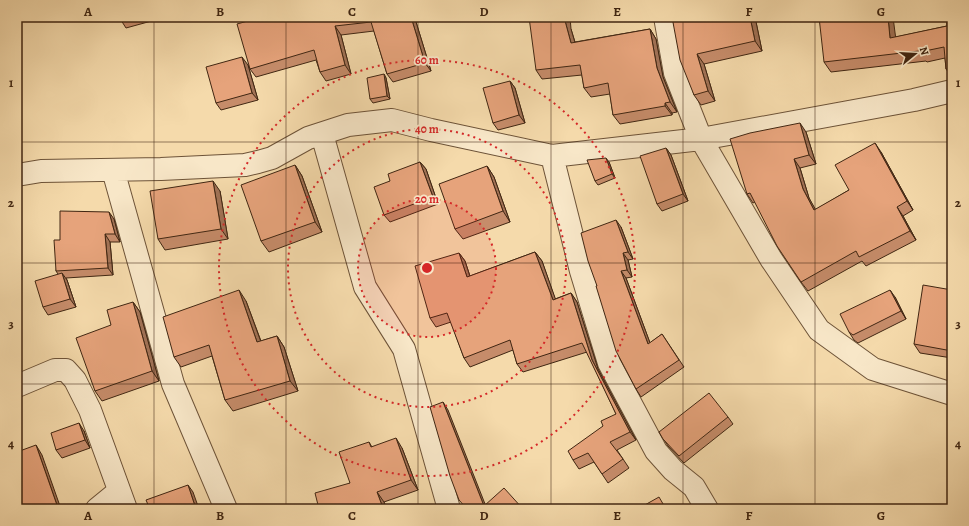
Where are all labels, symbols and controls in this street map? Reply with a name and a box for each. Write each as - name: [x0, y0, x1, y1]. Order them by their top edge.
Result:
- text: A: [83, 3, 93, 20]
- text: B: [216, 3, 224, 20]
- text: C: [348, 3, 356, 20]
- text: D: [479, 3, 489, 20]
- text: E: [613, 3, 621, 20]
- text: F: [746, 3, 753, 20]
- text: G: [877, 3, 885, 20]
- north arrow: [895, 34, 935, 74]
- text: N: [916, 45, 932, 57]
- text: 60 m: [415, 52, 439, 68]
- text: 1: [9, 74, 14, 91]
- text: 1: [956, 74, 961, 91]
- text: 40 m: [415, 121, 439, 137]
- text: 20 m: [415, 191, 439, 207]
- text: 2: [8, 194, 15, 211]
- text: 2: [955, 194, 962, 211]
- centre of rings: [420, 261, 434, 275]
- text: 3: [8, 315, 14, 332]
- text: 3: [955, 315, 961, 332]
- text: 4: [8, 435, 14, 452]
- text: 4: [955, 435, 961, 452]
- text: A: [83, 507, 93, 524]
- text: B: [216, 507, 224, 524]
- text: C: [348, 507, 356, 524]
- text: D: [479, 507, 489, 524]
- text: E: [613, 507, 621, 524]
- text: F: [746, 507, 753, 524]
- text: G: [877, 507, 885, 524]

